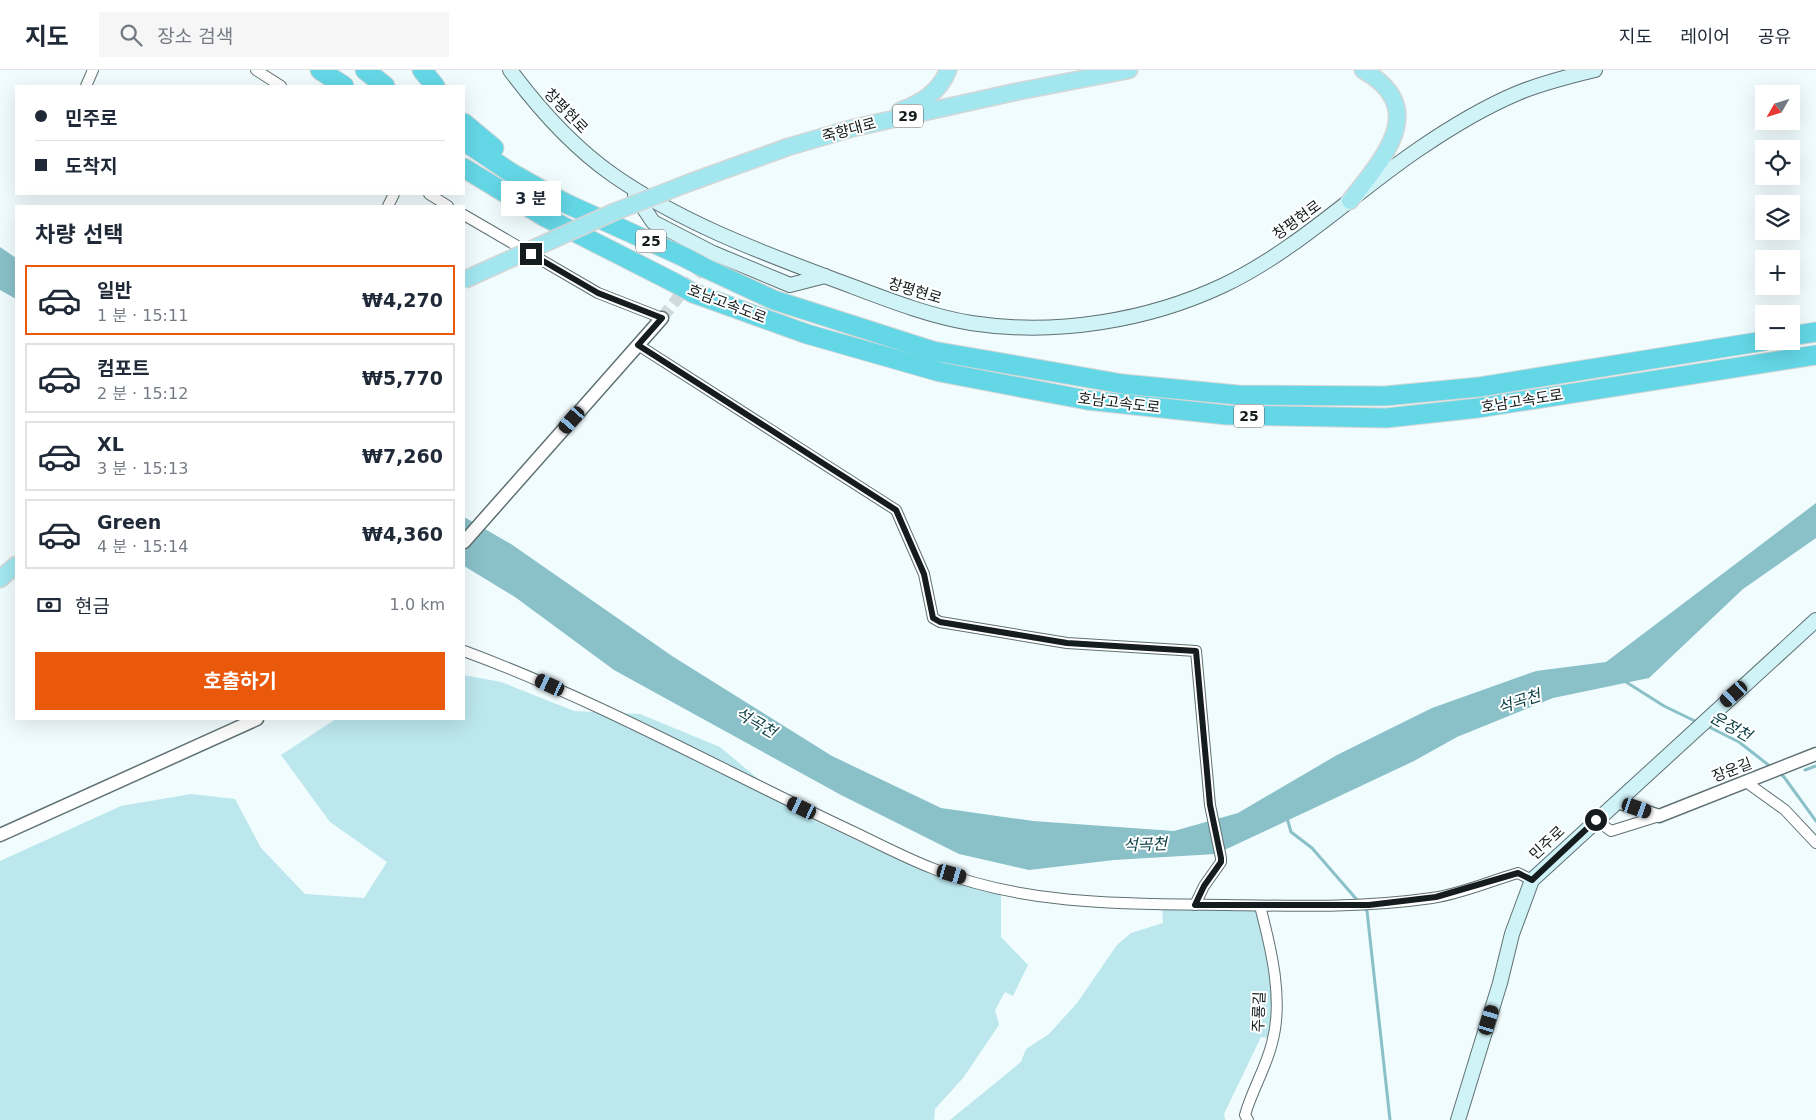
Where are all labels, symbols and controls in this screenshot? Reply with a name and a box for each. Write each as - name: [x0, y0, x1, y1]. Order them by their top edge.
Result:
- search box: [99, 12, 449, 57]
- icon: search: [117, 21, 145, 49]
- text: 지도: [25, 23, 69, 51]
- text: 장소 검색: [157, 25, 233, 47]
- text: 지도: [1619, 26, 1652, 47]
- text: 레이어: [1680, 26, 1730, 47]
- text: 공유: [1758, 26, 1791, 47]
- street label: 창평현로: [540, 85, 592, 137]
- north arrow: [1755, 85, 1800, 130]
- map controls: [1755, 85, 1800, 350]
- road number: 29: [893, 104, 923, 128]
- text: 민주로: [65, 107, 117, 129]
- street label: 죽향대로: [820, 114, 878, 146]
- button: locate: [1755, 140, 1800, 185]
- text: 도착지: [65, 155, 117, 177]
- callout: 3 분: [501, 181, 561, 216]
- text: 3 분: [515, 189, 547, 208]
- button: layers: [1755, 195, 1800, 240]
- street label: 창평현로: [1269, 196, 1325, 244]
- text: 차량 선택: [35, 222, 124, 247]
- road number: 25: [636, 230, 666, 252]
- route end: [520, 243, 542, 265]
- button: +: [1755, 250, 1800, 295]
- street label: 창평현로: [886, 274, 944, 308]
- icon: car: [37, 278, 82, 323]
- text: 일반: [97, 279, 132, 301]
- street label: 호남고속도로: [685, 281, 769, 327]
- text: ₩4,270: [362, 289, 443, 311]
- button: −: [1755, 305, 1800, 350]
- text: 1 분 · 15:11: [97, 306, 188, 325]
- icon: car: [37, 356, 82, 401]
- text: 컴포트: [97, 357, 149, 379]
- text: ₩5,770: [362, 367, 443, 389]
- text: 2 분 · 15:12: [97, 384, 188, 403]
- street label: 호남고속도로: [1480, 386, 1564, 416]
- street label: 호남고속도로: [1077, 389, 1161, 417]
- car: [556, 404, 587, 436]
- road number: 25: [1234, 404, 1264, 428]
- text: XL: [97, 433, 124, 455]
- icon: car: [37, 434, 82, 479]
- text: ₩7,260: [362, 445, 443, 467]
- text: 3 분 · 15:13: [97, 459, 188, 478]
- text: Green: [97, 511, 161, 533]
- icon: car: [37, 512, 82, 557]
- text: ₩4,360: [362, 523, 443, 545]
- text: 4 분 · 15:14: [97, 537, 188, 556]
- icon: cash: [35, 591, 63, 619]
- text: 현금: [75, 595, 110, 617]
- text: 1.0 km: [390, 595, 445, 614]
- button: 호출하기: [35, 652, 445, 710]
- car: [533, 672, 566, 698]
- car: [1717, 678, 1750, 710]
- water label: 석곡천: [1495, 685, 1545, 717]
- water label: 석곡천: [732, 703, 782, 743]
- water label: 운정천: [1707, 707, 1757, 747]
- street label: 장운길: [1709, 754, 1755, 786]
- car: [785, 795, 818, 821]
- car: [1620, 796, 1653, 820]
- route start: [1585, 809, 1607, 831]
- street label: 민주로: [1526, 822, 1568, 864]
- water label: 석곡천: [1123, 834, 1170, 855]
- car: [935, 863, 968, 885]
- street label: 주룡길: [1249, 991, 1269, 1033]
- car: [1477, 1003, 1500, 1037]

